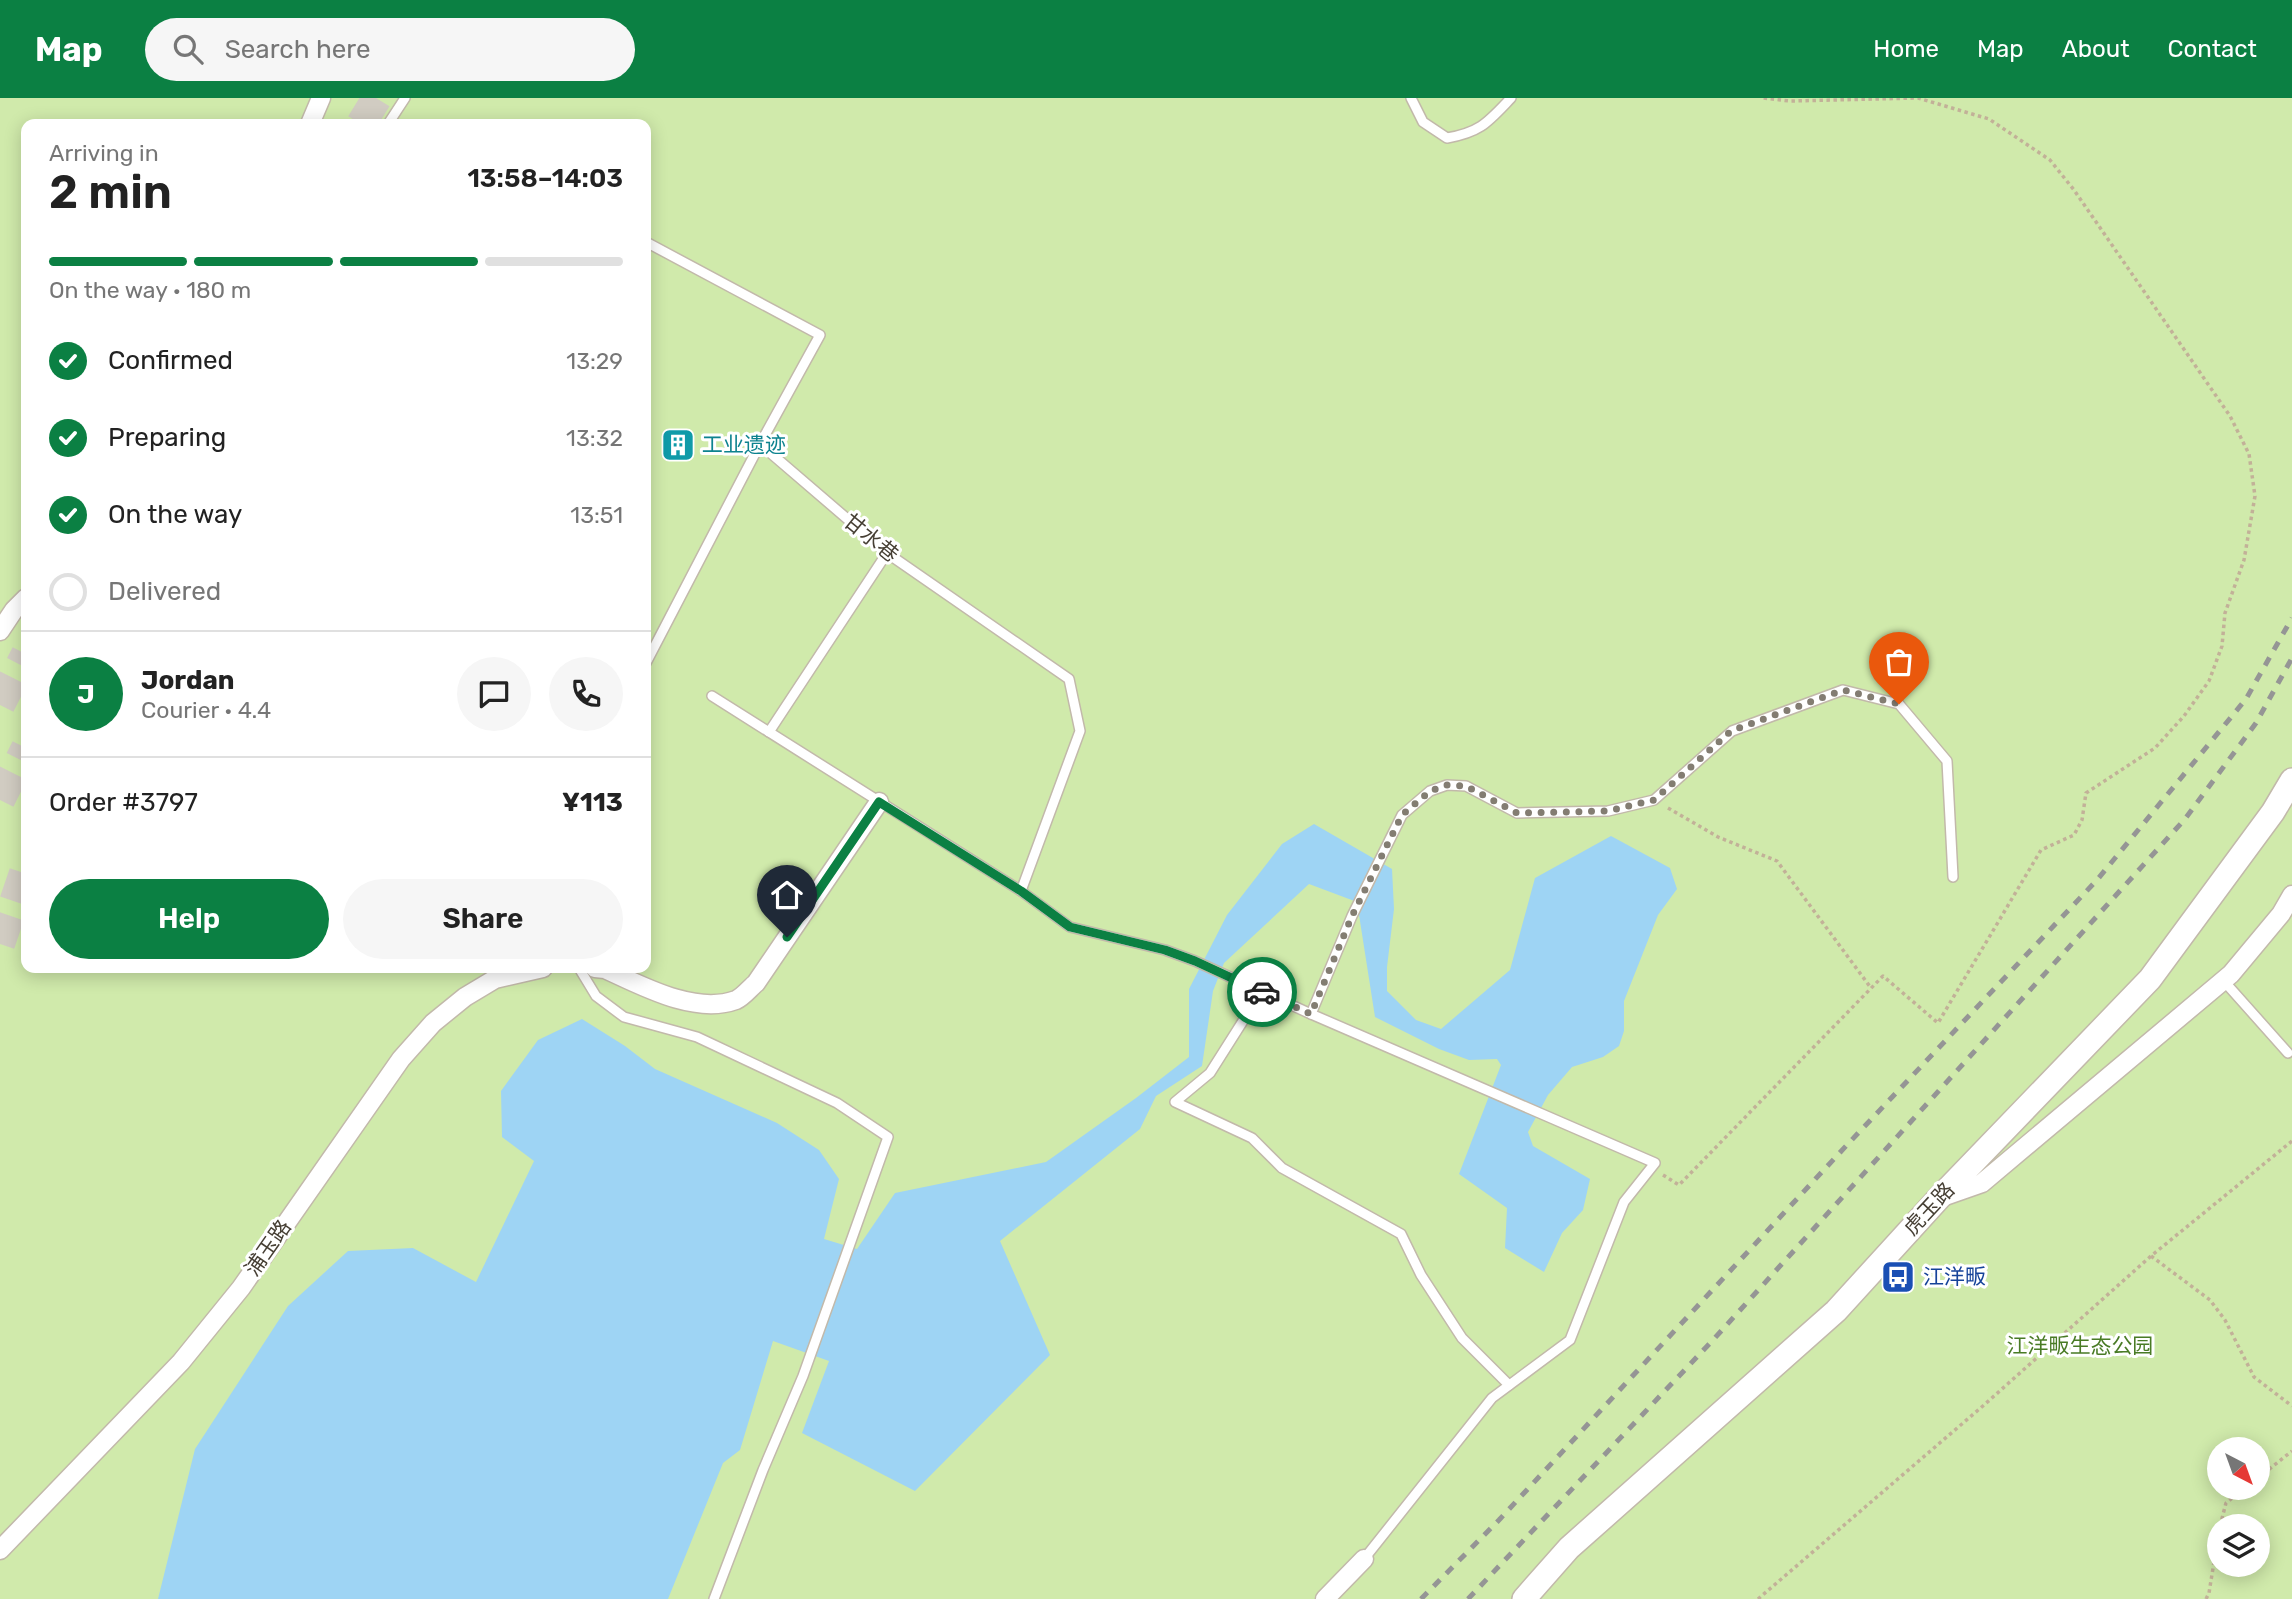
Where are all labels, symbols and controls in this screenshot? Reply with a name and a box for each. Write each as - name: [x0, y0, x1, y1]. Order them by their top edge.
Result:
- search box: [145, 18, 635, 81]
- text: Map: [35, 30, 103, 69]
- icon: search: [169, 30, 207, 68]
- text: Search here: [225, 34, 370, 65]
- text: Home: [1873, 35, 1939, 63]
- text: Map: [1977, 35, 2024, 63]
- text: About: [2062, 35, 2130, 63]
- text: Contact: [2168, 35, 2257, 63]
- text: Arriving in: [49, 139, 159, 167]
- text: 13:58–14:03: [467, 163, 623, 194]
- text: 2 min: [49, 165, 172, 220]
- text: On the way · 180 m: [49, 276, 251, 304]
- icon: check: [49, 342, 87, 380]
- text: Confirmed: [108, 345, 233, 376]
- text: 13:29: [566, 347, 623, 375]
- icon: check: [49, 419, 87, 457]
- text: Preparing: [108, 422, 226, 453]
- text: 13:32: [566, 424, 623, 452]
- building icon: 工业遗迹: [659, 426, 697, 464]
- place label: 工业遗迹: [702, 432, 786, 457]
- icon: check: [49, 496, 87, 534]
- text: On the way: [108, 499, 242, 530]
- text: 13:51: [570, 501, 623, 529]
- street label: 甘水巷: [839, 508, 904, 567]
- text: Delivered: [108, 576, 221, 607]
- pin: [1869, 632, 1929, 704]
- icon: bag: [1880, 643, 1918, 681]
- button: chat: [457, 657, 531, 731]
- button: phone: [549, 657, 623, 731]
- text: Jordan: [141, 665, 234, 696]
- text: J: [77, 679, 95, 710]
- text: Courier · 4.4: [141, 696, 271, 724]
- text: Order #3797: [49, 787, 198, 818]
- text: ¥113: [562, 787, 623, 818]
- pin: [757, 865, 817, 937]
- icon: home: [768, 876, 806, 914]
- button: Help: [49, 879, 329, 959]
- button: Share: [343, 879, 623, 959]
- courier: [1227, 957, 1297, 1027]
- icon: car: [1243, 973, 1281, 1011]
- street label: 虎玉路: [1898, 1177, 1959, 1240]
- street label: 浦玉路: [239, 1215, 296, 1281]
- bus stop icon: 江洋畈: [1879, 1258, 1917, 1296]
- place label: 江洋畈: [1923, 1264, 1986, 1289]
- park label: 江洋畈生态公园: [2007, 1333, 2154, 1358]
- north arrow: [2207, 1437, 2270, 1500]
- map controls: [2207, 1437, 2270, 1577]
- button: layers: [2207, 1514, 2270, 1577]

